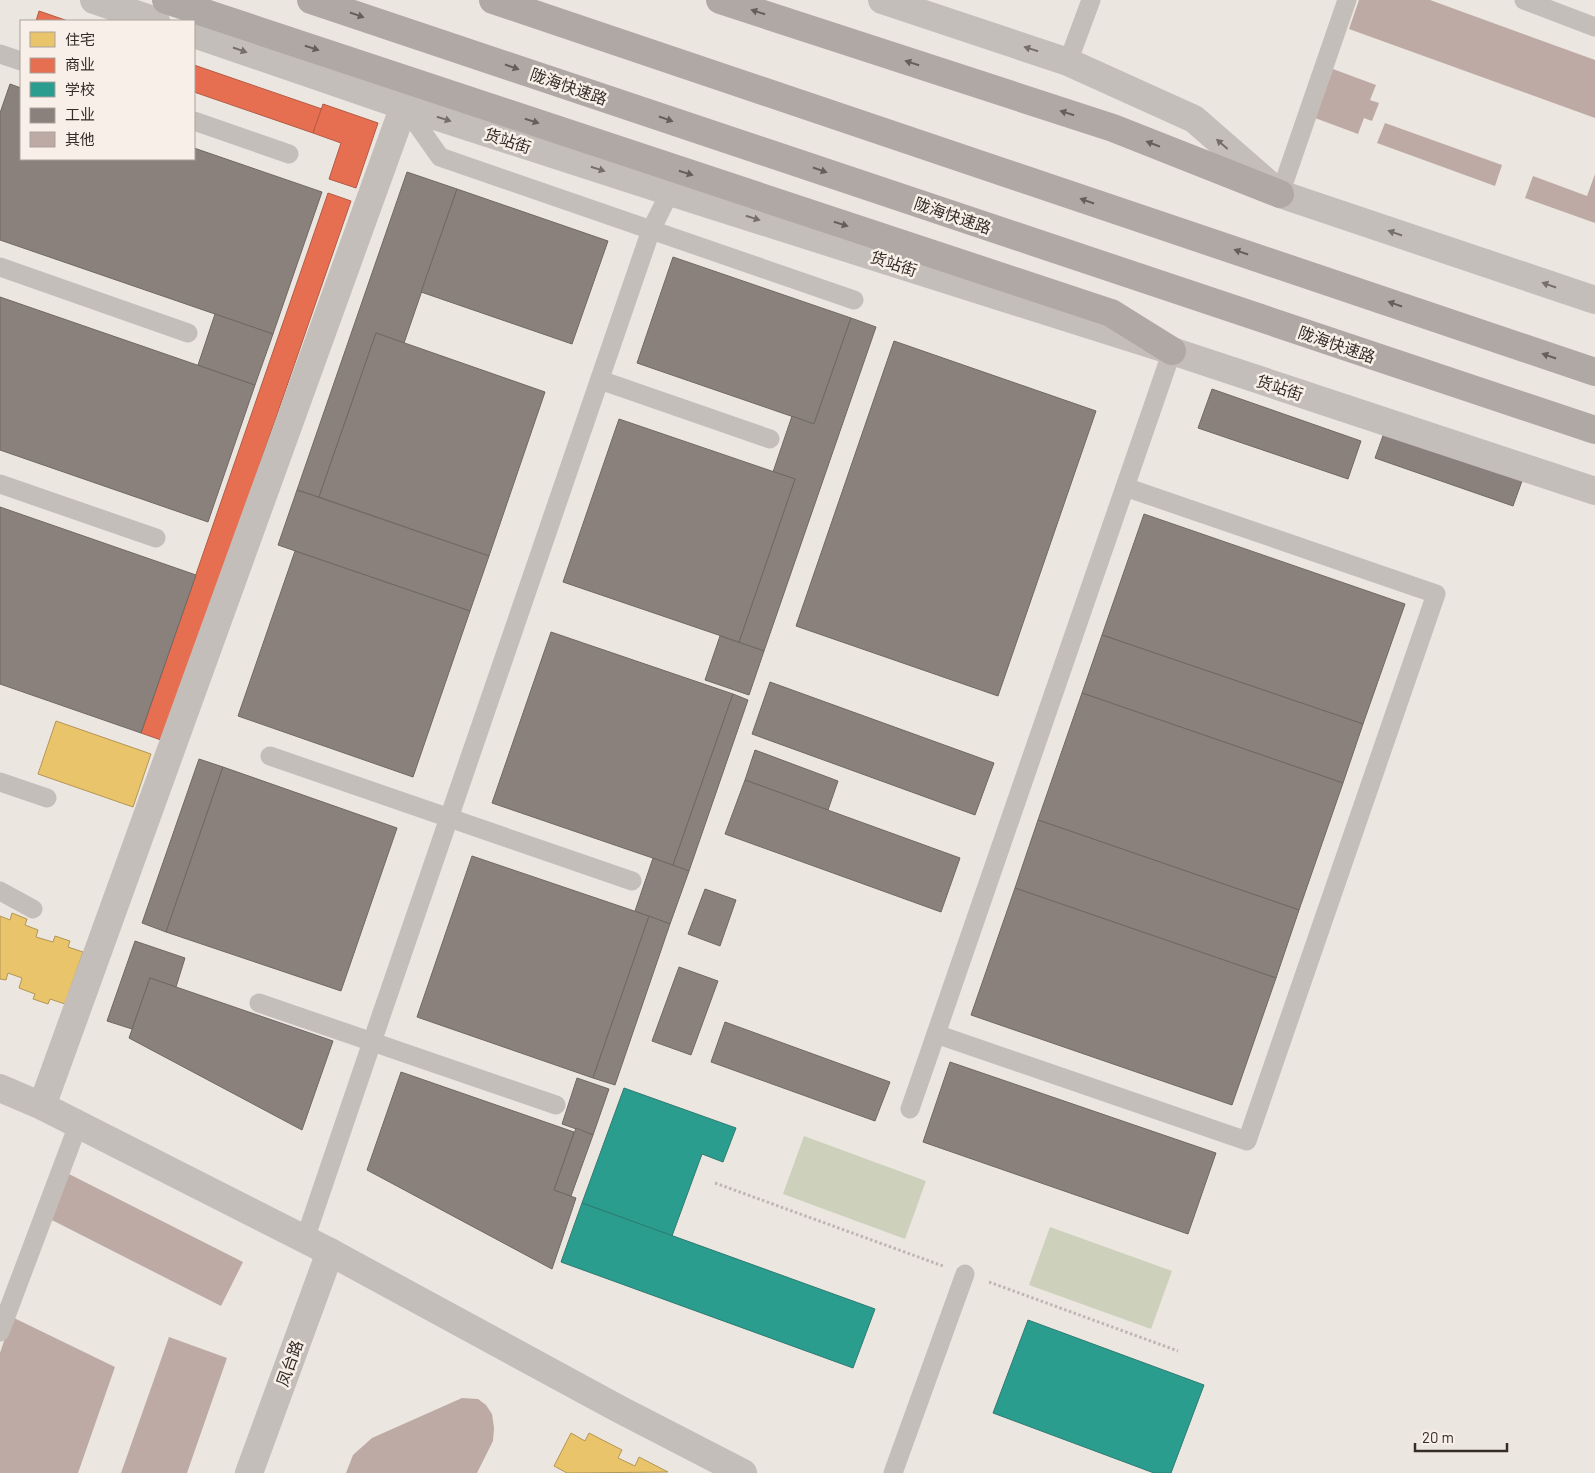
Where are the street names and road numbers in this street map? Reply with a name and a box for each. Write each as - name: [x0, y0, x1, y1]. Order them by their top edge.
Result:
- street label: 陇海快速路: [528, 64, 610, 108]
- street label: 货站街: [482, 124, 534, 156]
- street label: 陇海快速路: [912, 193, 994, 237]
- street label: 货站街: [868, 247, 920, 279]
- street label: 陇海快速路: [1296, 322, 1378, 366]
- street label: 货站街: [1254, 371, 1306, 403]
- street label: 凤台路: [272, 1337, 306, 1389]

